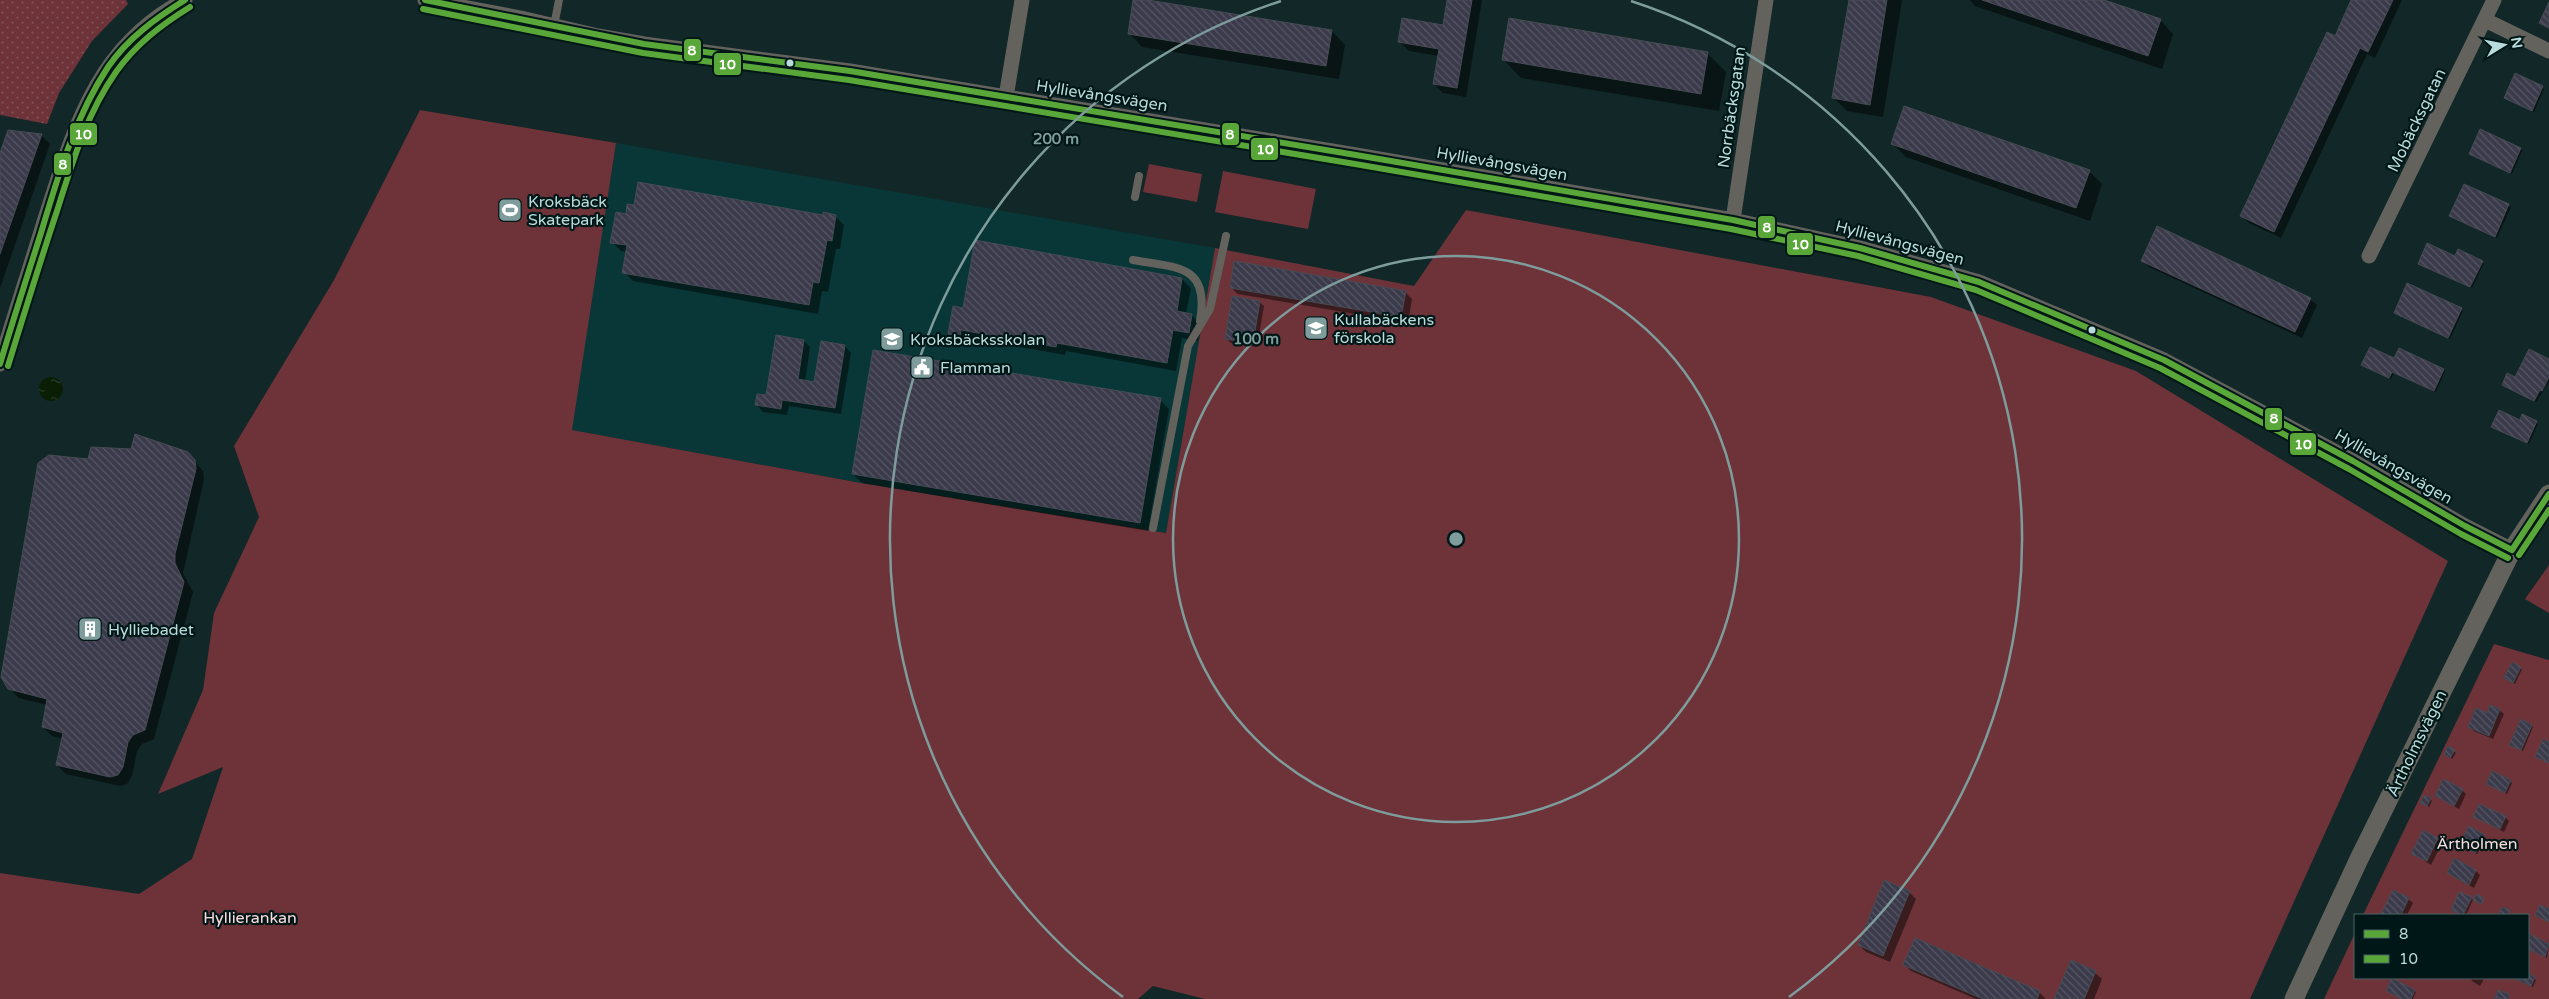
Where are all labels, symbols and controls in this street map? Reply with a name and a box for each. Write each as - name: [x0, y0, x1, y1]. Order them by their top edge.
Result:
- north arrow: [2479, 20, 2529, 70]
- text: N: [2507, 36, 2526, 50]
- line badge: 8: [683, 38, 702, 62]
- text: 8: [688, 42, 697, 59]
- street label: Norrbäcksgatan: [1714, 45, 1750, 169]
- line badge: 10: [713, 52, 742, 76]
- text: 10: [718, 56, 736, 73]
- unlabelled marker: [785, 58, 795, 68]
- street label: Mobäcksgatan: [2383, 65, 2451, 175]
- street label: Hyllievångsvägen: [1035, 76, 1169, 116]
- line badge: 10: [69, 122, 98, 146]
- line badge: 8: [1221, 122, 1240, 146]
- text: 10: [74, 126, 92, 143]
- text: 8: [1226, 126, 1235, 143]
- text: 200 m: [1033, 130, 1079, 148]
- line badge: 10: [1250, 137, 1279, 161]
- text: 10: [1256, 141, 1274, 158]
- street label: Hyllievångsvägen: [1435, 143, 1569, 185]
- line badge: 8: [53, 152, 72, 176]
- text: 8: [59, 156, 68, 173]
- place label: Kroksbäck Skatepark: [528, 192, 607, 230]
- sports icon: Kroksbäck Skatepark: [497, 197, 523, 223]
- line badge: 8: [1757, 215, 1776, 239]
- street label: Hyllievångsvägen: [1833, 216, 1966, 270]
- text: 8: [1763, 219, 1772, 236]
- line badge: 10: [1786, 232, 1814, 256]
- text: 10: [1791, 236, 1809, 253]
- place label: Kullabäckens förskola: [1334, 310, 1434, 348]
- school or university icon: Kullabäckens förskola: [1303, 315, 1329, 341]
- unlabelled marker: [2087, 325, 2097, 335]
- school or university icon: Kroksbäcksskolan: [879, 326, 905, 352]
- place label: Kroksbäcksskolan: [910, 330, 1045, 350]
- text: 100 m: [1233, 330, 1279, 348]
- public building icon: Flamman: [909, 354, 935, 380]
- place label: Flamman: [940, 358, 1011, 378]
- line badge: 8: [2264, 407, 2283, 431]
- text: 8: [2270, 410, 2279, 427]
- street label: Hyllievångsvägen: [2331, 425, 2456, 509]
- line badge: 10: [2289, 432, 2317, 456]
- text: 10: [2294, 436, 2312, 453]
- centre of rings: [1447, 530, 1465, 548]
- building icon: Hylliebadet: [77, 616, 103, 642]
- place label: Hylliebadet: [108, 620, 194, 640]
- street label: Ärtholmsvägen: [2382, 687, 2451, 800]
- park label: Ärtholmen: [2436, 834, 2518, 854]
- park label: Hyllierankan: [203, 908, 297, 928]
- legend: [2354, 914, 2529, 979]
- text: 8: [2399, 925, 2408, 943]
- text: 10: [2399, 950, 2418, 968]

